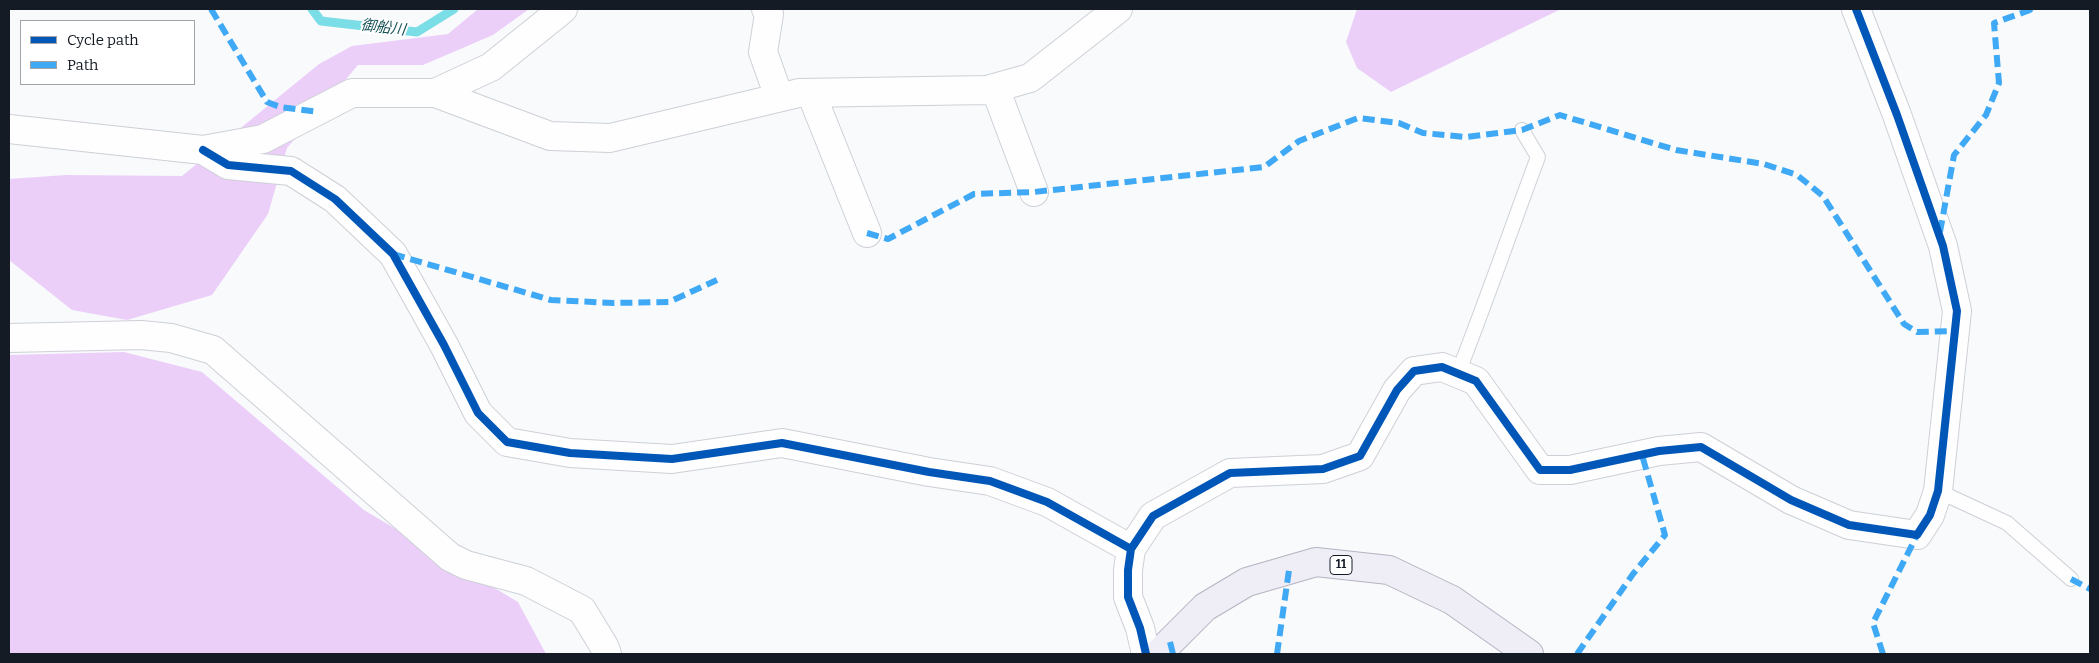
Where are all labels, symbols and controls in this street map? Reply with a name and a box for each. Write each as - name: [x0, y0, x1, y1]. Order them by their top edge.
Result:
- water label: 御船川: [360, 16, 406, 40]
- legend: [20, 20, 195, 85]
- text: Cycle path: [67, 31, 139, 49]
- text: Path: [67, 56, 98, 74]
- road number: 11: [1330, 556, 1352, 574]

